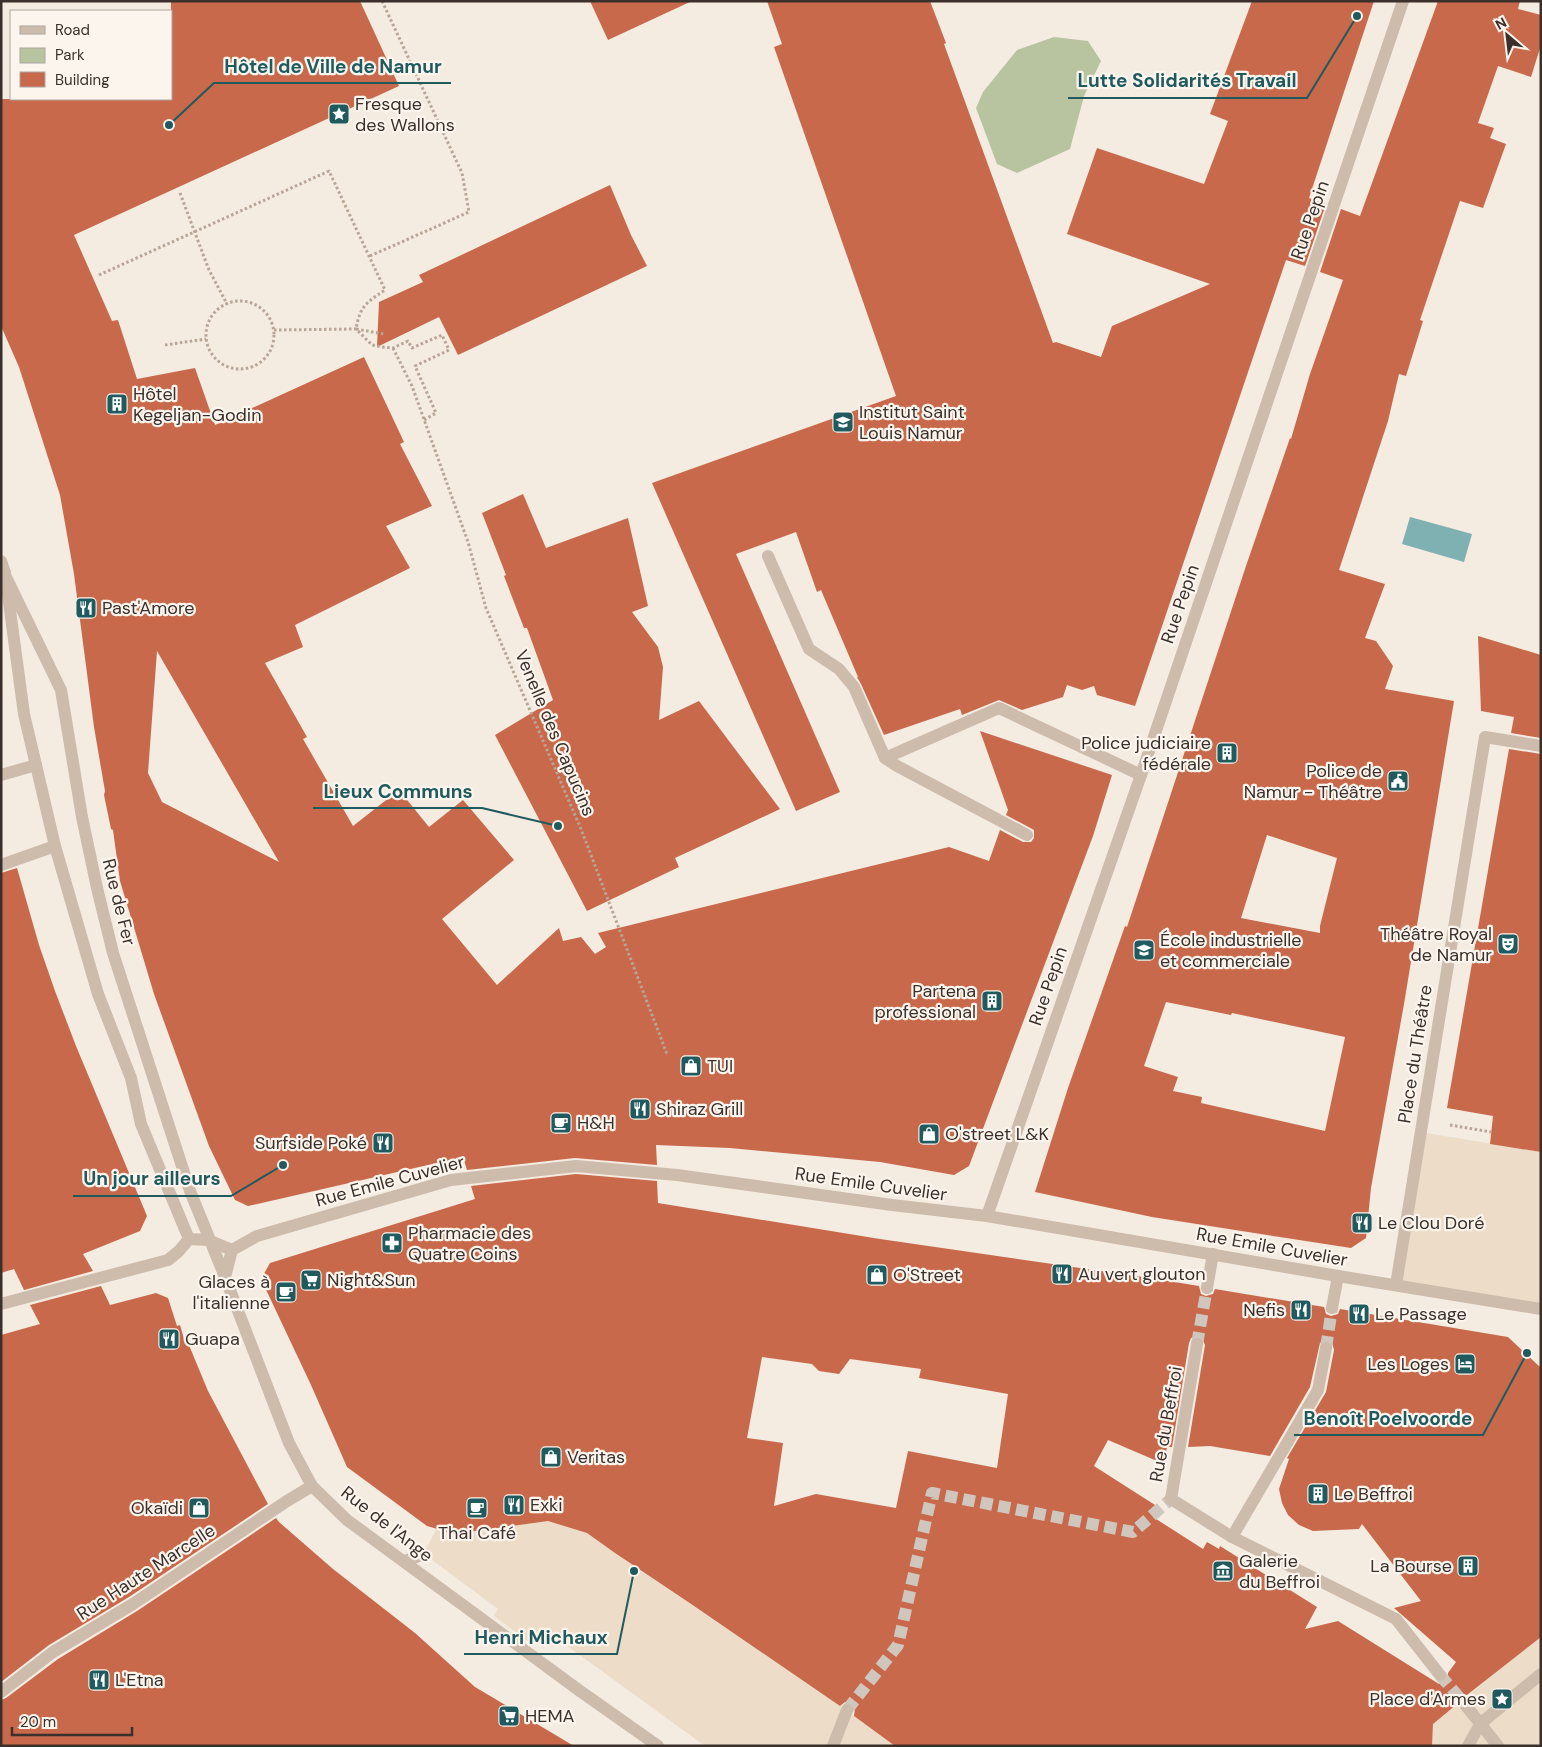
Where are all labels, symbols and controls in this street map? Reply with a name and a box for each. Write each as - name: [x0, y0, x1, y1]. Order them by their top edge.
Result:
- legend: [10, 10, 172, 100]
- north arrow: [1482, 10, 1532, 60]
- text: N: [1492, 13, 1510, 34]
- text: Road: [55, 20, 90, 40]
- text: Park: [55, 45, 85, 65]
- callout: Hôtel de Ville de Namur: [214, 49, 451, 83]
- text: Hôtel de Ville de Namur: [224, 54, 442, 79]
- callout: Lutte Solidarités Travail: [1068, 64, 1307, 98]
- text: Lutte Solidarités Travail: [1078, 68, 1296, 93]
- text: Building: [55, 70, 110, 90]
- place label: Fresque des Wallons: [355, 92, 455, 137]
- place icon: Fresque des Wallons: [327, 102, 351, 126]
- street label: Rue Pepin: [1285, 177, 1335, 263]
- place label: Hôtel Kegeljan-Godin: [133, 382, 262, 427]
- building icon: Hôtel Kegeljan-Godin: [105, 392, 129, 416]
- place label: Institut Saint Louis Namur: [859, 400, 965, 445]
- school or university icon: Institut Saint Louis Namur: [831, 410, 855, 434]
- street label: Rue Pepin: [1155, 561, 1205, 647]
- restaurant icon: Past'Amore: [74, 596, 98, 620]
- place label: Past'Amore: [102, 596, 194, 620]
- street label: Venelle des Capucins: [509, 646, 601, 820]
- place label: Police judiciaire fédérale: [1081, 731, 1211, 776]
- building icon: Police judiciaire fédérale: [1215, 741, 1239, 765]
- place label: Police de Namur - Théâtre: [1244, 759, 1382, 804]
- public building icon: Police de Namur - Théâtre: [1386, 769, 1410, 793]
- callout: Lieux Communs: [313, 774, 482, 808]
- text: Lieux Communs: [323, 779, 473, 804]
- street label: Rue de Fer: [97, 856, 141, 948]
- place label: Théâtre Royal de Namur: [1380, 922, 1492, 967]
- place label: École industrielle et commerciale: [1160, 928, 1302, 973]
- theatre icon: Théâtre Royal de Namur: [1496, 932, 1520, 956]
- school or university icon: École industrielle et commerciale: [1132, 938, 1156, 962]
- street label: Rue Pepin: [1023, 943, 1073, 1029]
- place label: Partena professional: [875, 979, 976, 1024]
- street label: Place du Théâtre: [1392, 983, 1438, 1125]
- building icon: Partena professional: [980, 989, 1004, 1013]
- shop icon: TUI: [679, 1054, 703, 1078]
- place label: TUI: [707, 1054, 733, 1078]
- restaurant icon: Shiraz Grill: [628, 1097, 652, 1121]
- place label: Shiraz Grill: [656, 1097, 743, 1121]
- cafe icon: H&H: [549, 1111, 573, 1135]
- place label: H&H: [577, 1111, 615, 1135]
- shop icon: O'street L&K: [917, 1122, 941, 1146]
- place label: O'street L&K: [945, 1122, 1049, 1146]
- place label: Surfside Poké: [255, 1131, 367, 1155]
- restaurant icon: Surfside Poké: [371, 1131, 395, 1155]
- street label: Rue Emile Cuvelier: [313, 1149, 467, 1212]
- street label: Rue Emile Cuvelier: [793, 1161, 949, 1207]
- callout: Un jour ailleurs: [73, 1162, 231, 1196]
- text: Un jour ailleurs: [83, 1166, 221, 1191]
- restaurant icon: Le Clou Doré: [1350, 1211, 1374, 1235]
- place label: Le Clou Doré: [1378, 1211, 1484, 1235]
- place label: Pharmacie des Quatre Coins: [408, 1221, 531, 1266]
- street label: Rue Emile Cuvelier: [1194, 1222, 1350, 1272]
- pharmacy icon: Pharmacie des Quatre Coins: [380, 1231, 404, 1255]
- restaurant icon: Au vert glouton: [1050, 1262, 1074, 1286]
- place label: Au vert glouton: [1078, 1262, 1205, 1286]
- shop icon: O'Street: [865, 1263, 889, 1287]
- place label: O'Street: [893, 1263, 961, 1287]
- supermarket icon: Night&Sun: [299, 1268, 323, 1292]
- place label: Night&Sun: [327, 1268, 416, 1292]
- place label: Glaces à l'italienne: [193, 1270, 270, 1315]
- cafe icon: Glaces à l'italienne: [274, 1280, 298, 1304]
- place label: Nefis: [1243, 1298, 1285, 1322]
- restaurant icon: Nefis: [1289, 1298, 1313, 1322]
- restaurant icon: Le Passage: [1347, 1302, 1371, 1326]
- place label: Le Passage: [1375, 1302, 1467, 1326]
- restaurant icon: Guapa: [157, 1327, 181, 1351]
- place label: Guapa: [185, 1327, 240, 1351]
- place label: Les Loges: [1367, 1352, 1449, 1376]
- hotel icon: Les Loges: [1453, 1352, 1477, 1376]
- street label: Rue du Beffroi: [1144, 1364, 1188, 1484]
- callout: Benoît Poelvoorde: [1294, 1401, 1483, 1435]
- text: Benoît Poelvoorde: [1304, 1406, 1472, 1431]
- shop icon: Veritas: [539, 1445, 563, 1469]
- place label: Veritas: [567, 1445, 625, 1469]
- street label: Rue de l'Ange: [336, 1481, 438, 1567]
- building icon: Le Beffroi: [1306, 1482, 1330, 1506]
- place label: Le Beffroi: [1334, 1482, 1413, 1506]
- restaurant icon: Exki: [502, 1493, 526, 1517]
- place label: Exki: [530, 1493, 563, 1517]
- place label: Okaïdi: [131, 1496, 183, 1520]
- shop icon: Okaïdi: [187, 1496, 211, 1520]
- cafe icon: Thai Café: [465, 1496, 489, 1520]
- street label: Rue Haute Marcelle: [72, 1518, 220, 1626]
- place label: Thai Café: [438, 1521, 516, 1545]
- place label: Galerie du Beffroi: [1239, 1549, 1320, 1594]
- place label: La Bourse: [1370, 1554, 1452, 1578]
- building icon: La Bourse: [1456, 1554, 1480, 1578]
- museum icon: Galerie du Beffroi: [1211, 1559, 1235, 1583]
- callout: Henri Michaux: [464, 1620, 617, 1654]
- text: Henri Michaux: [474, 1625, 608, 1650]
- restaurant icon: L'Etna: [87, 1668, 111, 1692]
- place label: L'Etna: [115, 1668, 164, 1692]
- place label: Place d'Armes: [1369, 1687, 1486, 1711]
- place icon: Place d'Armes: [1490, 1687, 1514, 1711]
- scale bar: [12, 1704, 132, 1736]
- supermarket icon: HEMA: [497, 1704, 521, 1728]
- place label: HEMA: [525, 1704, 575, 1728]
- text: 20 m: [20, 1712, 56, 1732]

